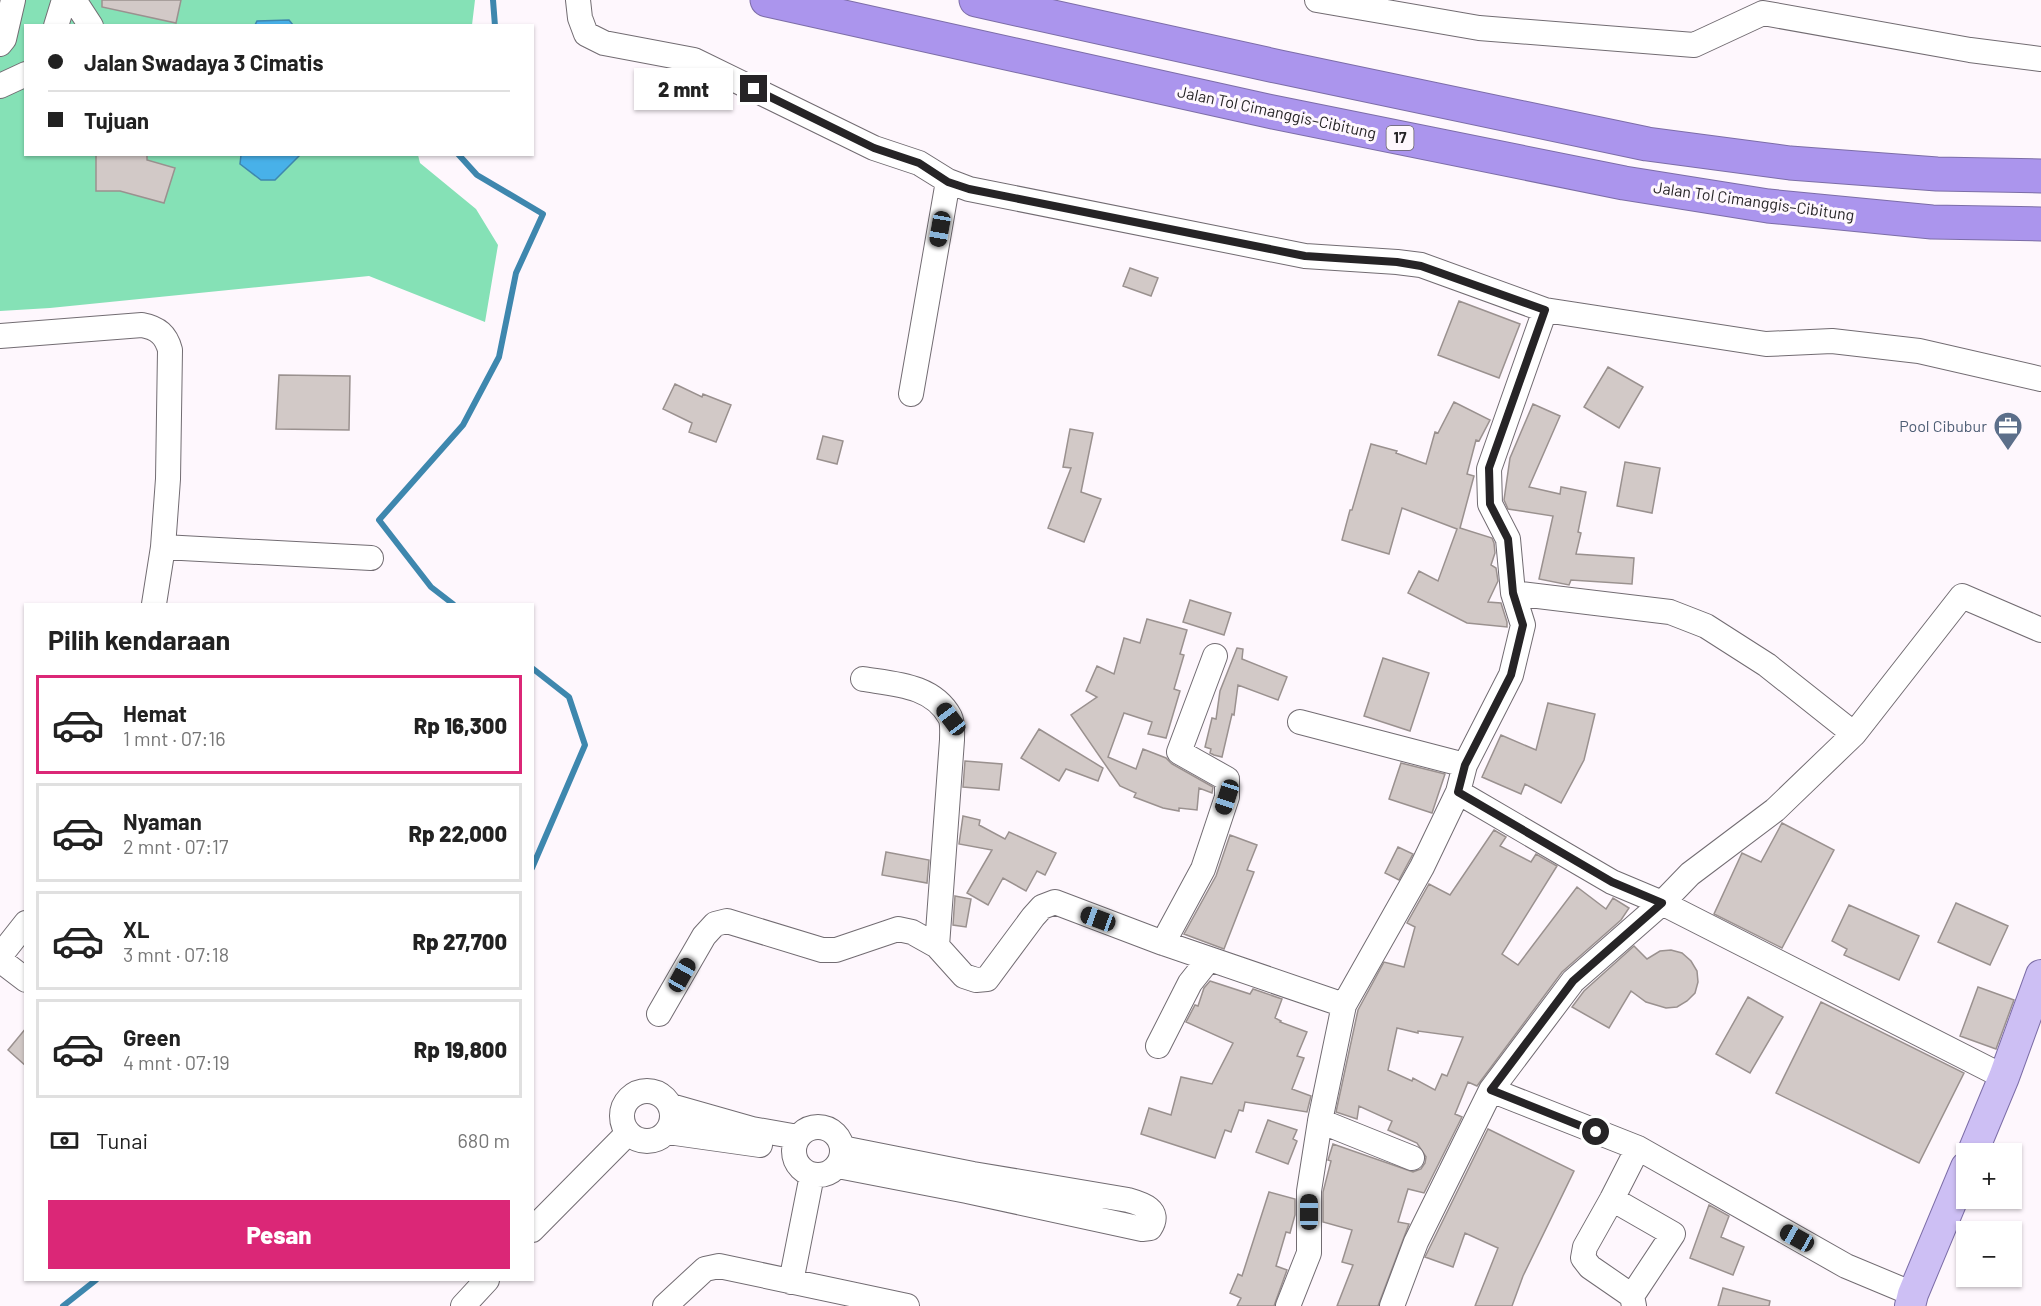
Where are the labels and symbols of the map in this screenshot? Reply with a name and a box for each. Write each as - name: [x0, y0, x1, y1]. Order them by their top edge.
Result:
- callout: 2 mnt: [634, 68, 733, 110]
- route end: [740, 75, 767, 102]
- street label: Jalan Tol Cimanggis–Cibitung: [1176, 81, 1378, 142]
- road number: 17: [1386, 126, 1414, 150]
- street label: Jalan Tol Cimanggis–Cibitung: [1652, 177, 1856, 224]
- car: [928, 210, 952, 248]
- office icon: Pool Cibubur: [1992, 410, 2024, 452]
- place label: Pool Cibubur: [1899, 416, 1987, 435]
- car: [933, 699, 969, 739]
- car: [1213, 777, 1241, 817]
- car: [1078, 904, 1118, 934]
- car: [665, 955, 699, 995]
- route start: [1582, 1118, 1609, 1145]
- car: [1300, 1194, 1318, 1230]
- car: [1777, 1221, 1817, 1255]

